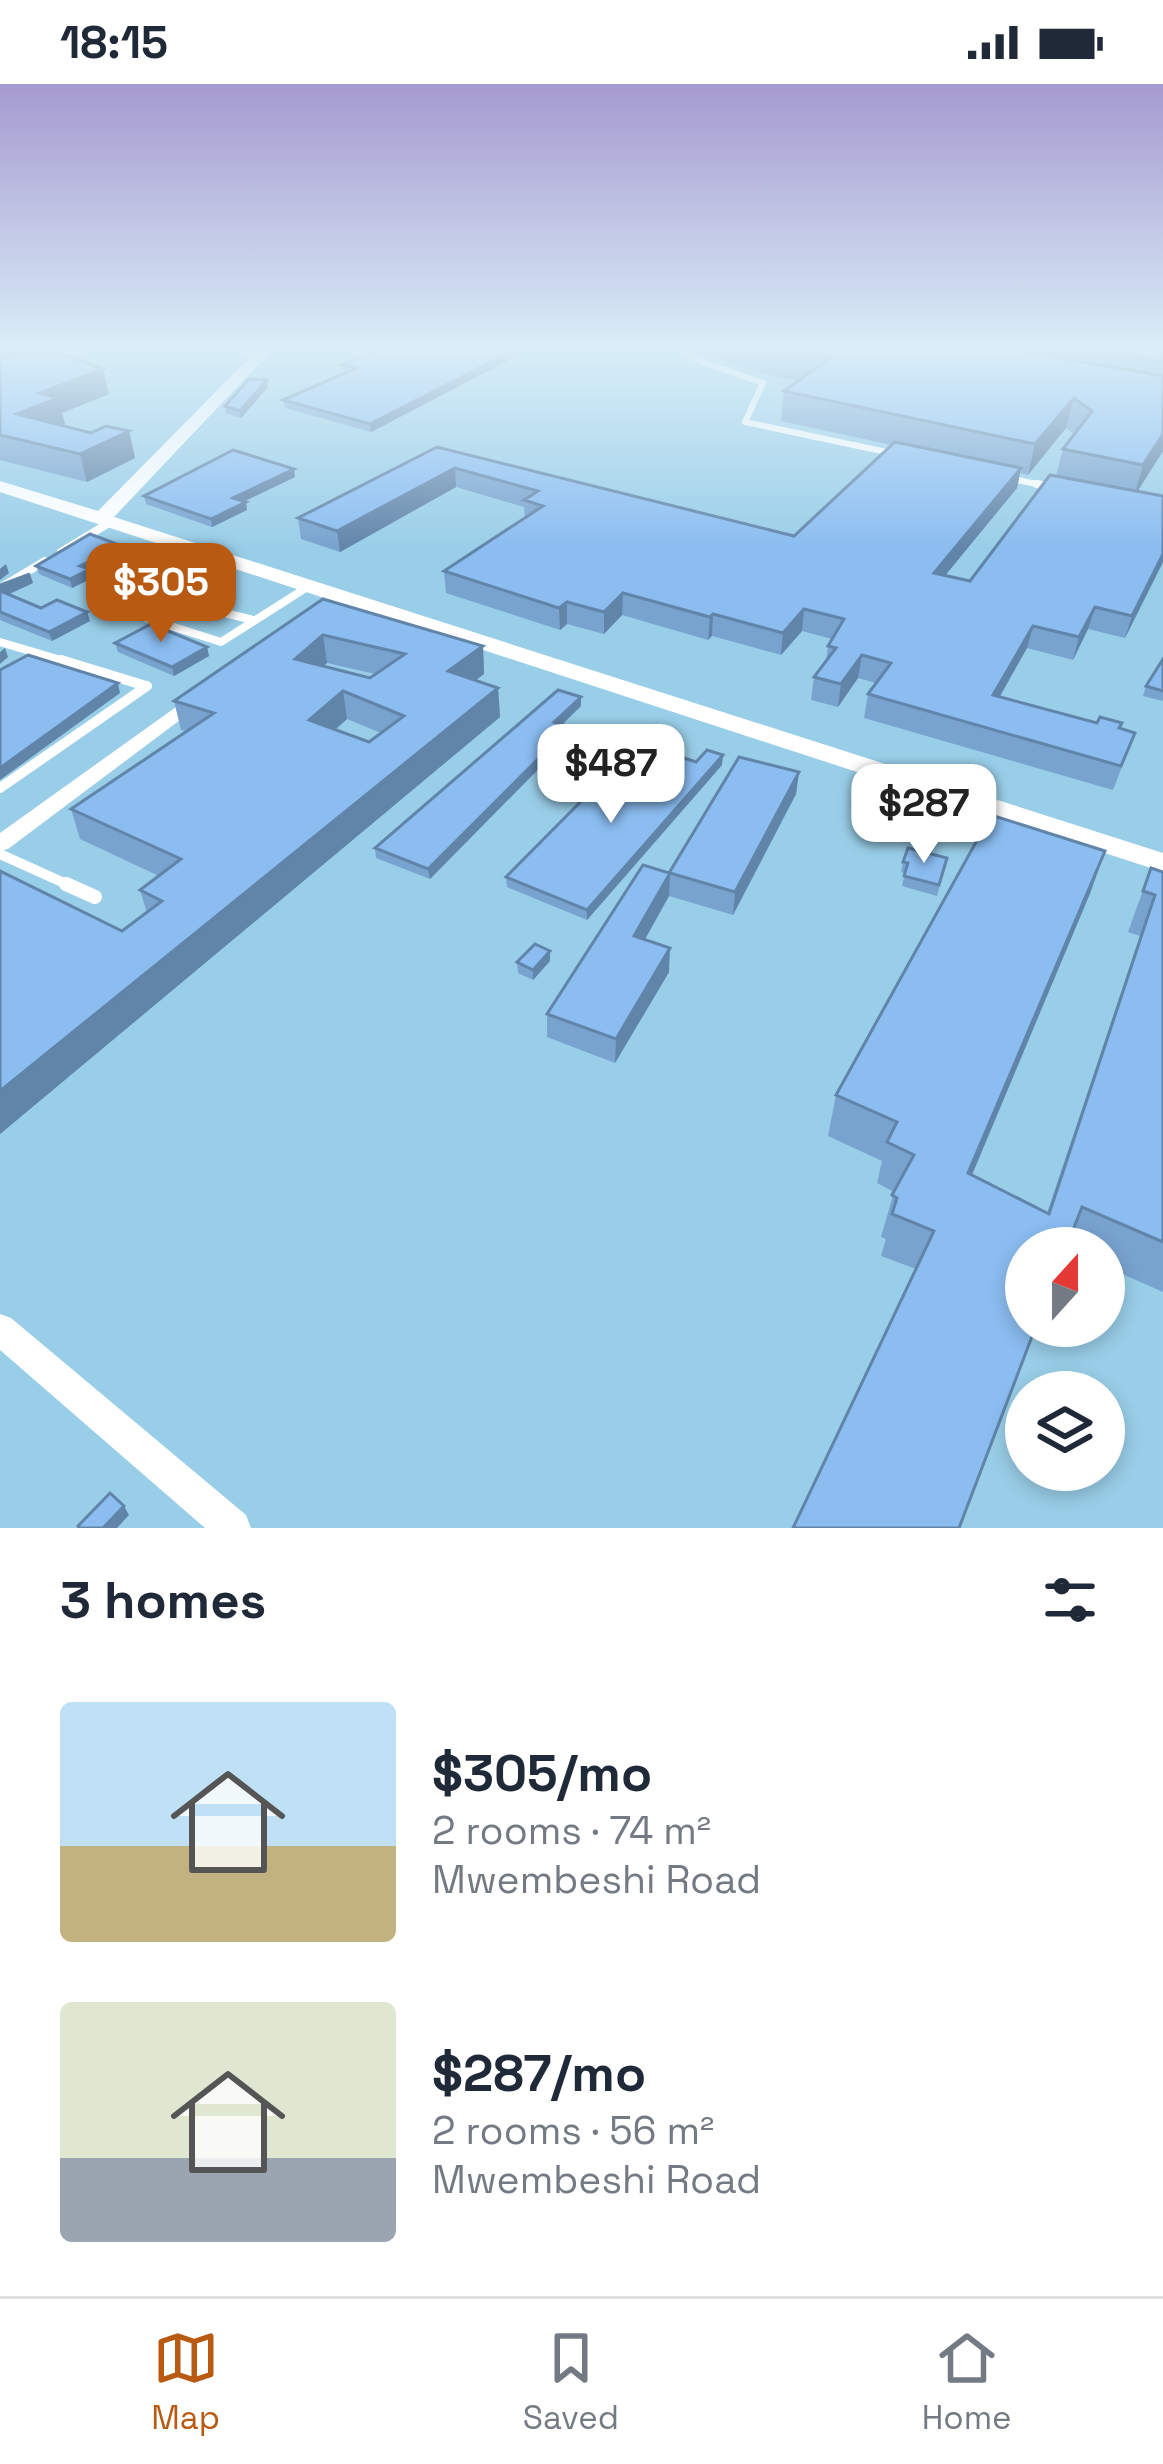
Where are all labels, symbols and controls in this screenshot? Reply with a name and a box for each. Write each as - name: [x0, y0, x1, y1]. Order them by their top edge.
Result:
- text: 18:15: [60, 14, 168, 71]
- pin: $305: [90, 543, 232, 645]
- text: $305: [113, 557, 209, 606]
- pin: $487: [540, 724, 682, 826]
- text: $487: [564, 738, 658, 787]
- pin: $287: [853, 764, 995, 866]
- text: $287: [878, 778, 970, 827]
- north arrow: [1005, 1227, 1125, 1347]
- map controls: [1005, 1227, 1125, 1491]
- button: layers: [1005, 1371, 1125, 1491]
- icon: filters: [1037, 1567, 1103, 1633]
- text: 3 homes: [60, 1568, 266, 1633]
- text: $305/mo: [432, 1741, 652, 1806]
- icon: home: [156, 1750, 300, 1894]
- text: 2 rooms · 74 m²: [432, 1806, 711, 1855]
- text: Mwembeshi Road: [432, 1855, 761, 1904]
- text: $287/mo: [432, 2041, 646, 2106]
- icon: home: [156, 2050, 300, 2194]
- text: 2 rooms · 56 m²: [432, 2106, 714, 2155]
- text: Mwembeshi Road: [432, 2155, 761, 2204]
- tab: Map: [151, 2325, 220, 2439]
- tab: Saved: [523, 2325, 619, 2439]
- tab: Home: [922, 2325, 1012, 2439]

